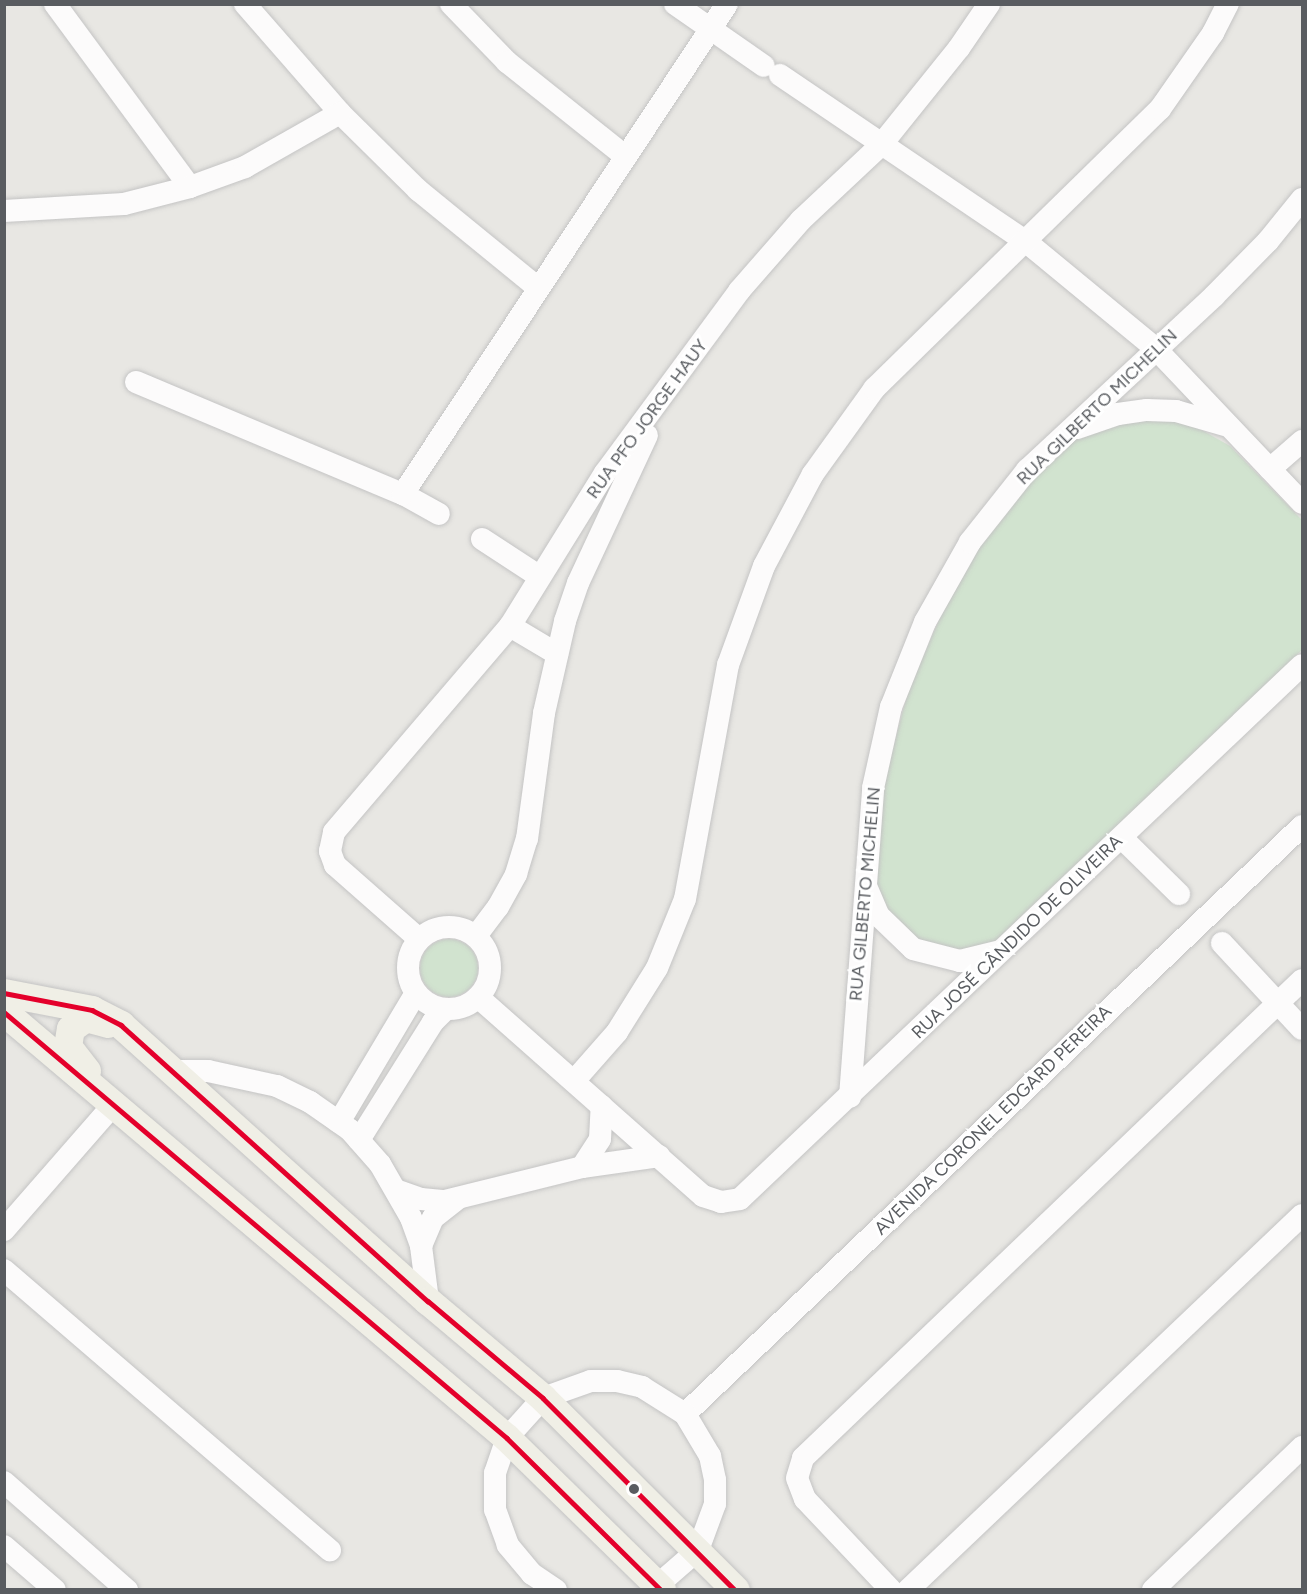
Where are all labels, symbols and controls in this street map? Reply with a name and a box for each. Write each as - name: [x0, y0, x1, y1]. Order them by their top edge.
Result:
- street label: RUA GILBERTO MICHELIN: [1012, 325, 1182, 489]
- street label: RUA PFO JORGE HAUY: [582, 335, 712, 503]
- street label: RUA GILBERTO MICHELIN: [845, 786, 885, 1002]
- street label: RUA JOSÉ CÂNDIDO DE OLIVEIRA: [907, 830, 1127, 1044]
- street label: AVENIDA CORONEL EDGARD PEREIRA: [870, 1001, 1116, 1239]
- unlabelled marker: [628, 1483, 640, 1495]

